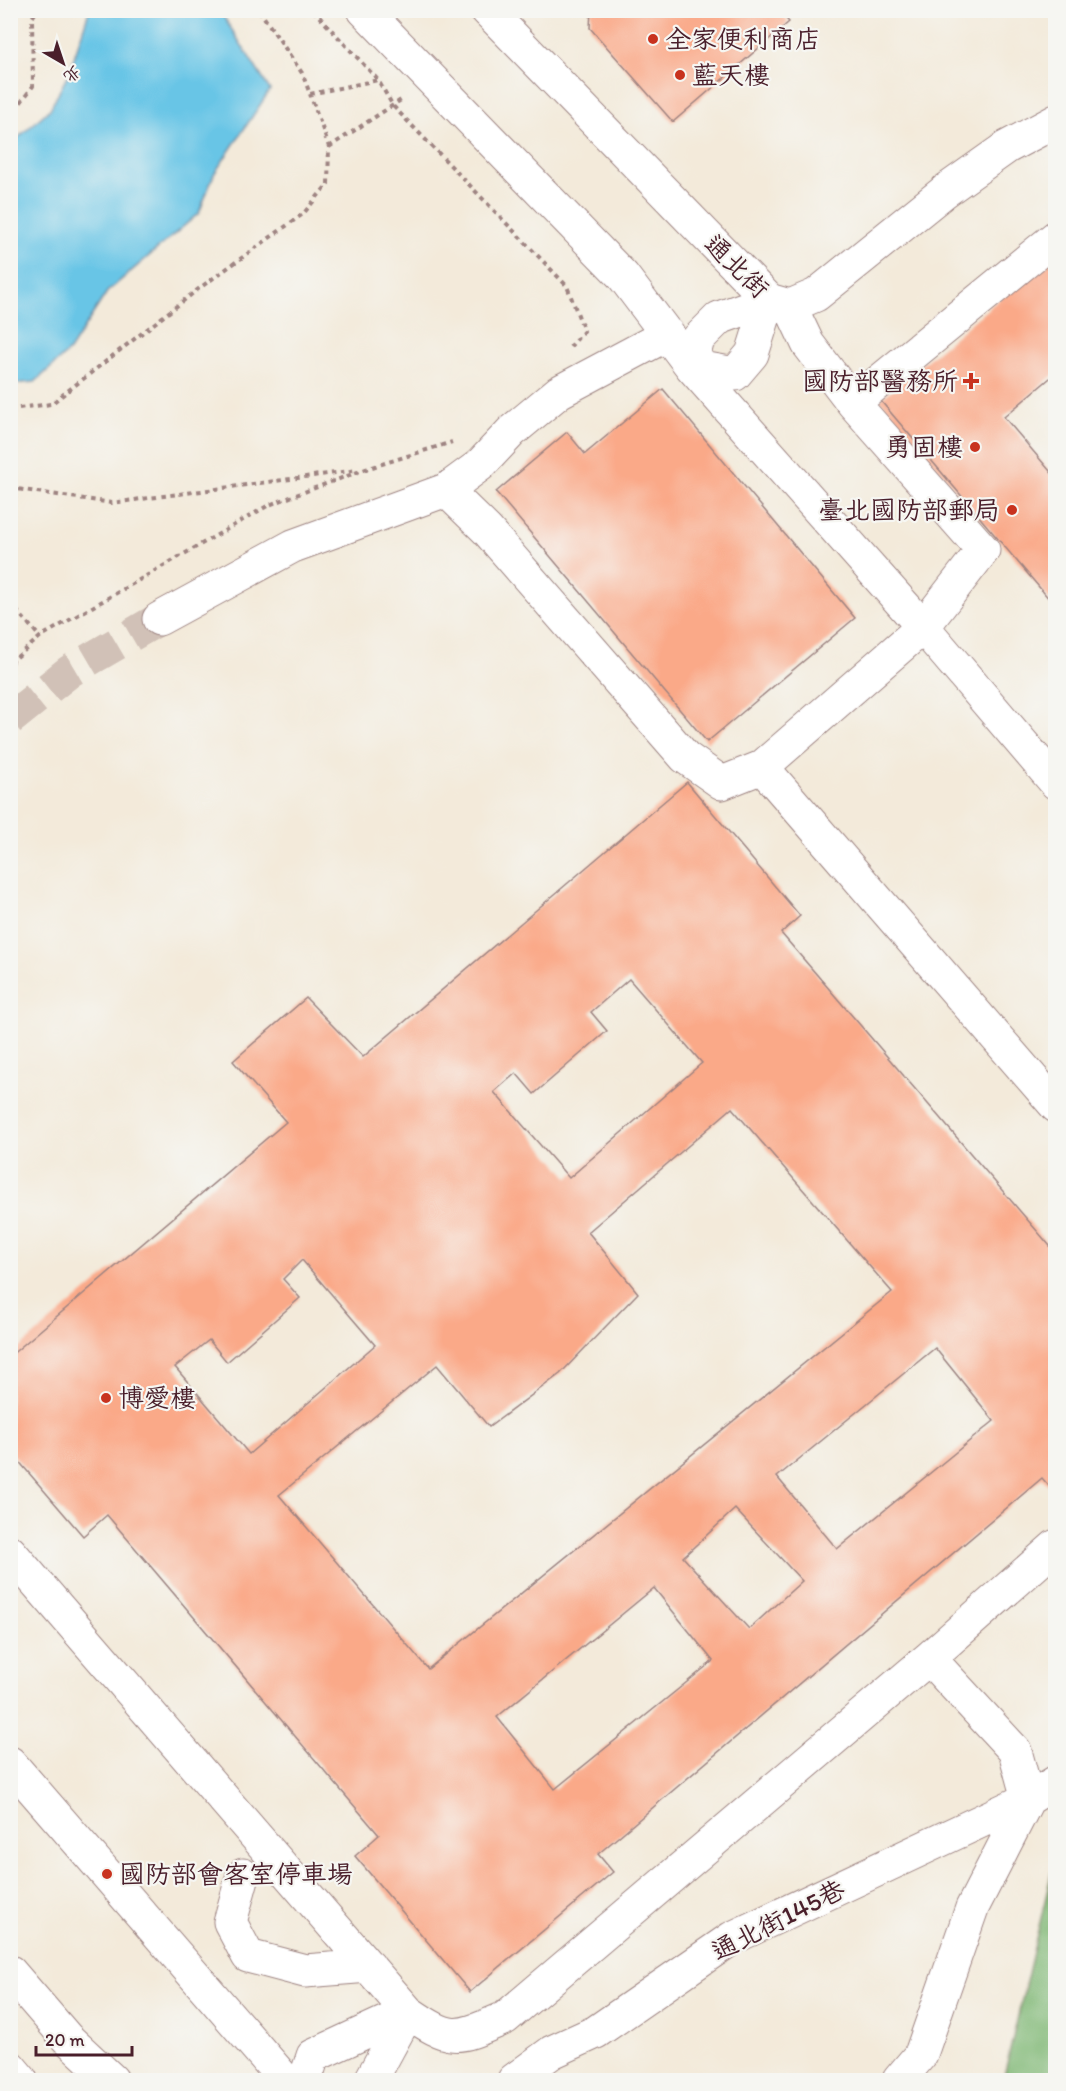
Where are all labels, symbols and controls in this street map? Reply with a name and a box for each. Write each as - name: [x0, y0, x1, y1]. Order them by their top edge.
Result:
- place label: 全家便利商店: [665, 23, 821, 55]
- marker: 全家便利商店: [646, 32, 660, 46]
- north arrow: [33, 33, 93, 93]
- place label: 藍天樓: [692, 59, 770, 91]
- text: 北: [60, 62, 84, 87]
- marker: 藍天樓: [673, 68, 687, 82]
- street label: 通北街: [698, 227, 776, 305]
- place label: 國防部醫務所: [802, 365, 958, 397]
- marker: 國防部醫務所: [962, 372, 980, 390]
- place label: 勇固樓: [885, 431, 963, 463]
- marker: 勇固樓: [968, 440, 982, 454]
- place label: 臺北國防部郵局: [818, 494, 1000, 526]
- marker: 臺北國防部郵局: [1005, 503, 1019, 517]
- place label: 博愛樓: [118, 1382, 196, 1414]
- marker: 博愛樓: [99, 1391, 113, 1405]
- place label: 國防部會客室停車場: [119, 1858, 353, 1890]
- marker: 國防部會客室停車場: [100, 1867, 114, 1881]
- street label: 通北街145巷: [706, 1873, 850, 1967]
- scale bar: [36, 2019, 132, 2057]
- text: 20 m: [45, 2029, 85, 2051]

